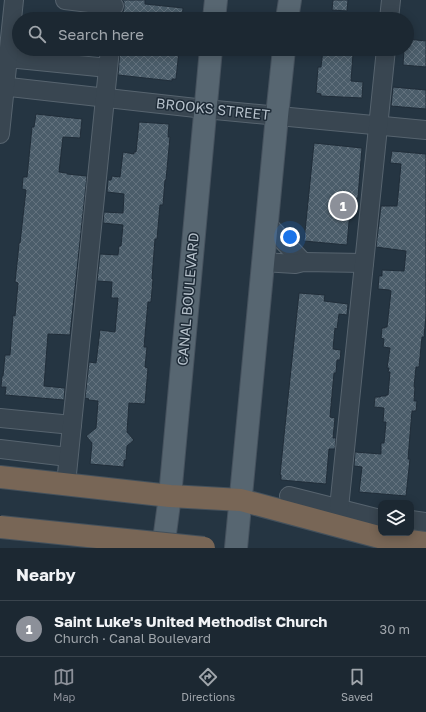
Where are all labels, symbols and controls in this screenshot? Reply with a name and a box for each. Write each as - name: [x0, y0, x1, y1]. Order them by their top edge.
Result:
- search box: [12, 12, 414, 56]
- icon: search: [26, 23, 48, 45]
- text: Search here: [58, 25, 144, 43]
- street label: BROOKS STREET: [155, 94, 271, 123]
- pin: 1: [330, 191, 356, 221]
- your location: [280, 227, 300, 247]
- street label: CANAL BOULEVARD: [173, 232, 202, 366]
- map controls: [378, 500, 414, 536]
- button: layers: [378, 500, 414, 536]
- text: Nearby: [16, 564, 76, 585]
- text: Saint Luke's United Methodist Church: [54, 612, 327, 630]
- text: 1: [26, 621, 32, 637]
- text: 30 m: [380, 621, 410, 637]
- text: Church · Canal Boulevard: [54, 630, 211, 646]
- tab: Map: [53, 666, 75, 703]
- tab: Directions: [181, 666, 235, 703]
- tab: Saved: [341, 666, 373, 703]

